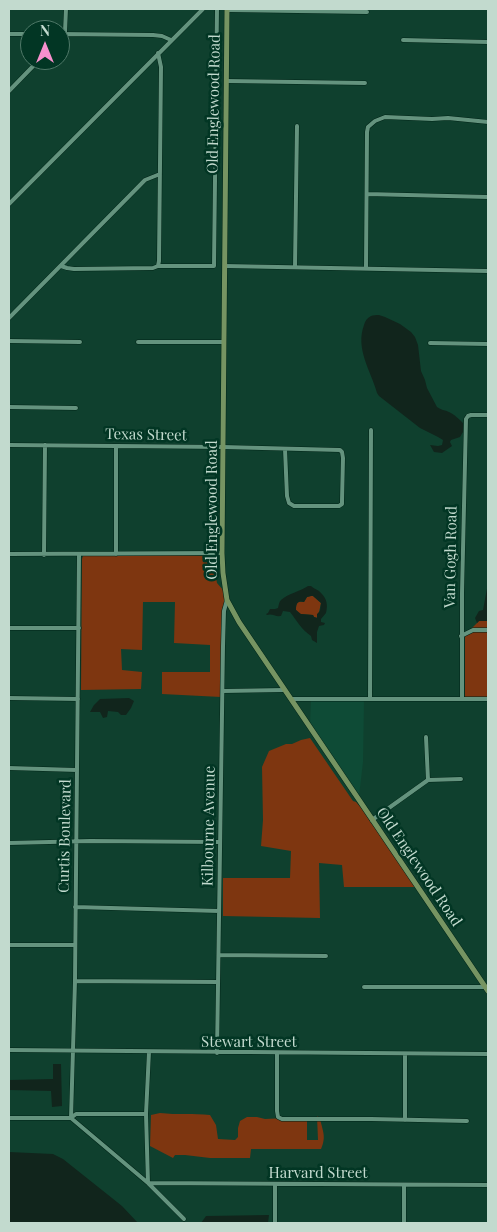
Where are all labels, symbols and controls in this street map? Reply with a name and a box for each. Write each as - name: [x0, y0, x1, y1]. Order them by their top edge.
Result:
- north arrow: [20, 20, 70, 70]
- text: N: [40, 21, 50, 40]
- street label: Old Englewood Road: [204, 34, 224, 174]
- street label: Texas Street: [105, 425, 187, 445]
- street label: Old Englewood Road: [203, 440, 221, 580]
- street label: Van Gogh Road: [441, 506, 461, 608]
- street label: Kilbourne Avenue: [199, 766, 219, 886]
- street label: Curtis Boulevard: [55, 779, 75, 893]
- street label: Old Englewood Road: [373, 804, 465, 930]
- street label: Stewart Street: [201, 1033, 297, 1051]
- street label: Harvard Street: [268, 1164, 368, 1182]

